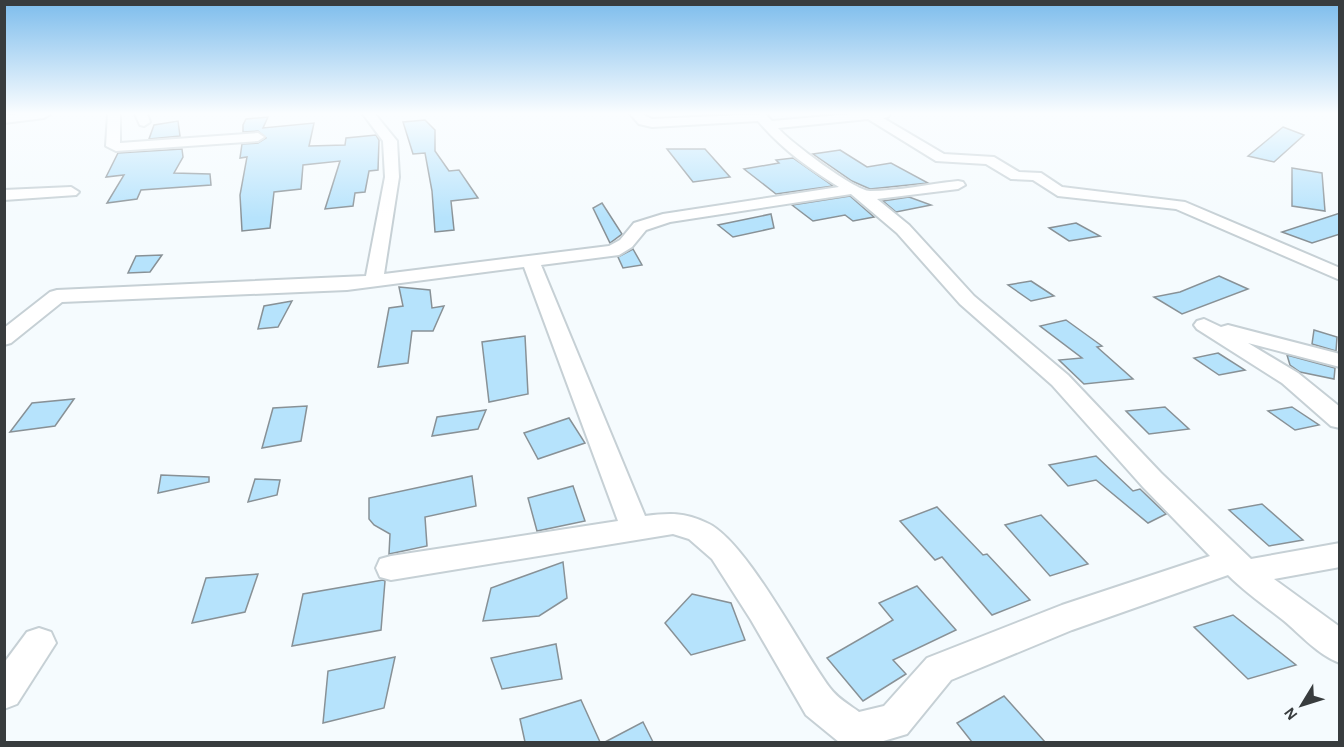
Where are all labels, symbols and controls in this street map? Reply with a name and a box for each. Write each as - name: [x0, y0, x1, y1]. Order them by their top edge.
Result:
- north arrow: [1272, 675, 1332, 735]
- text: N: [1281, 704, 1301, 723]

